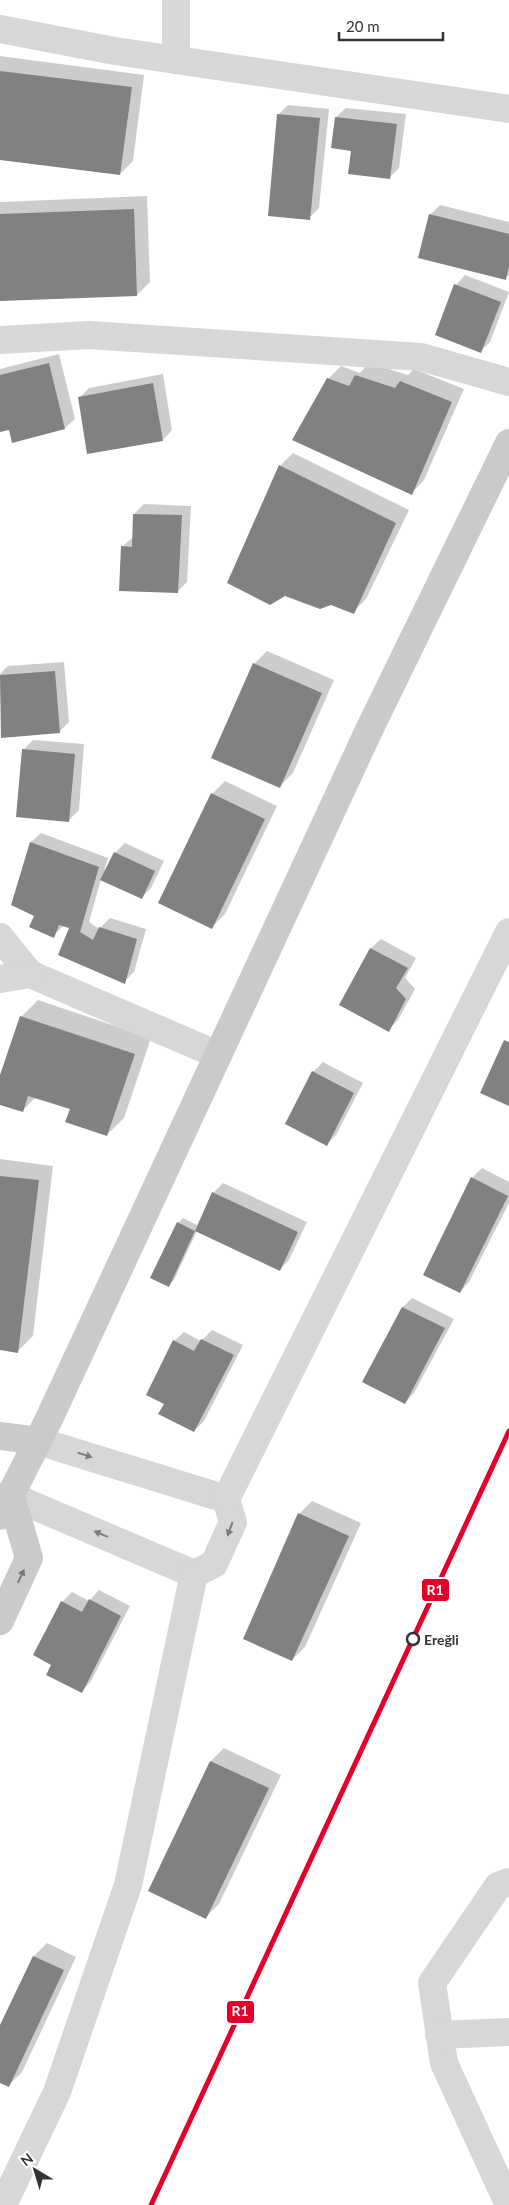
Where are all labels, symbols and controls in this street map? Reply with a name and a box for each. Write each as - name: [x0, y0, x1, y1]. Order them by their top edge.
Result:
- scale bar: [339, 10, 443, 42]
- text: 20 m: [346, 17, 380, 35]
- one-way arrow: [77, 1452, 92, 1460]
- one-way arrow: [226, 1522, 233, 1537]
- one-way arrow: [94, 1530, 108, 1538]
- one-way arrow: [17, 1569, 25, 1583]
- line badge: R1: [421, 1578, 450, 1602]
- text: R1: [426, 1581, 444, 1598]
- place label: Ereğli: [424, 1631, 459, 1648]
- marker: Ereğli: [406, 1632, 420, 1646]
- line badge: R1: [226, 2000, 255, 2024]
- text: R1: [231, 2002, 249, 2019]
- north arrow: [10, 2145, 60, 2195]
- text: N: [17, 2149, 36, 2169]

